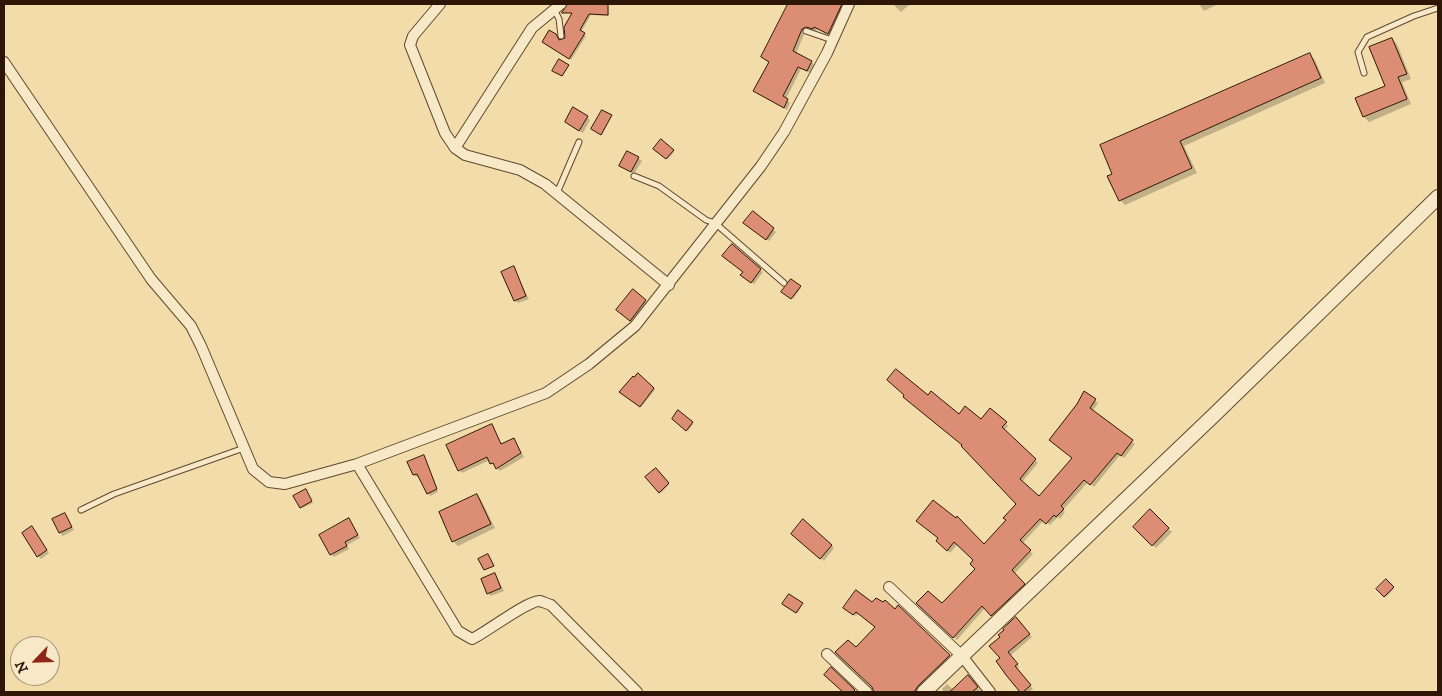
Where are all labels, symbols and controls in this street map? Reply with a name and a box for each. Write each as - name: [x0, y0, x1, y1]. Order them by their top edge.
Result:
- north arrow: [10, 636, 60, 686]
- text: N: [12, 658, 33, 676]

